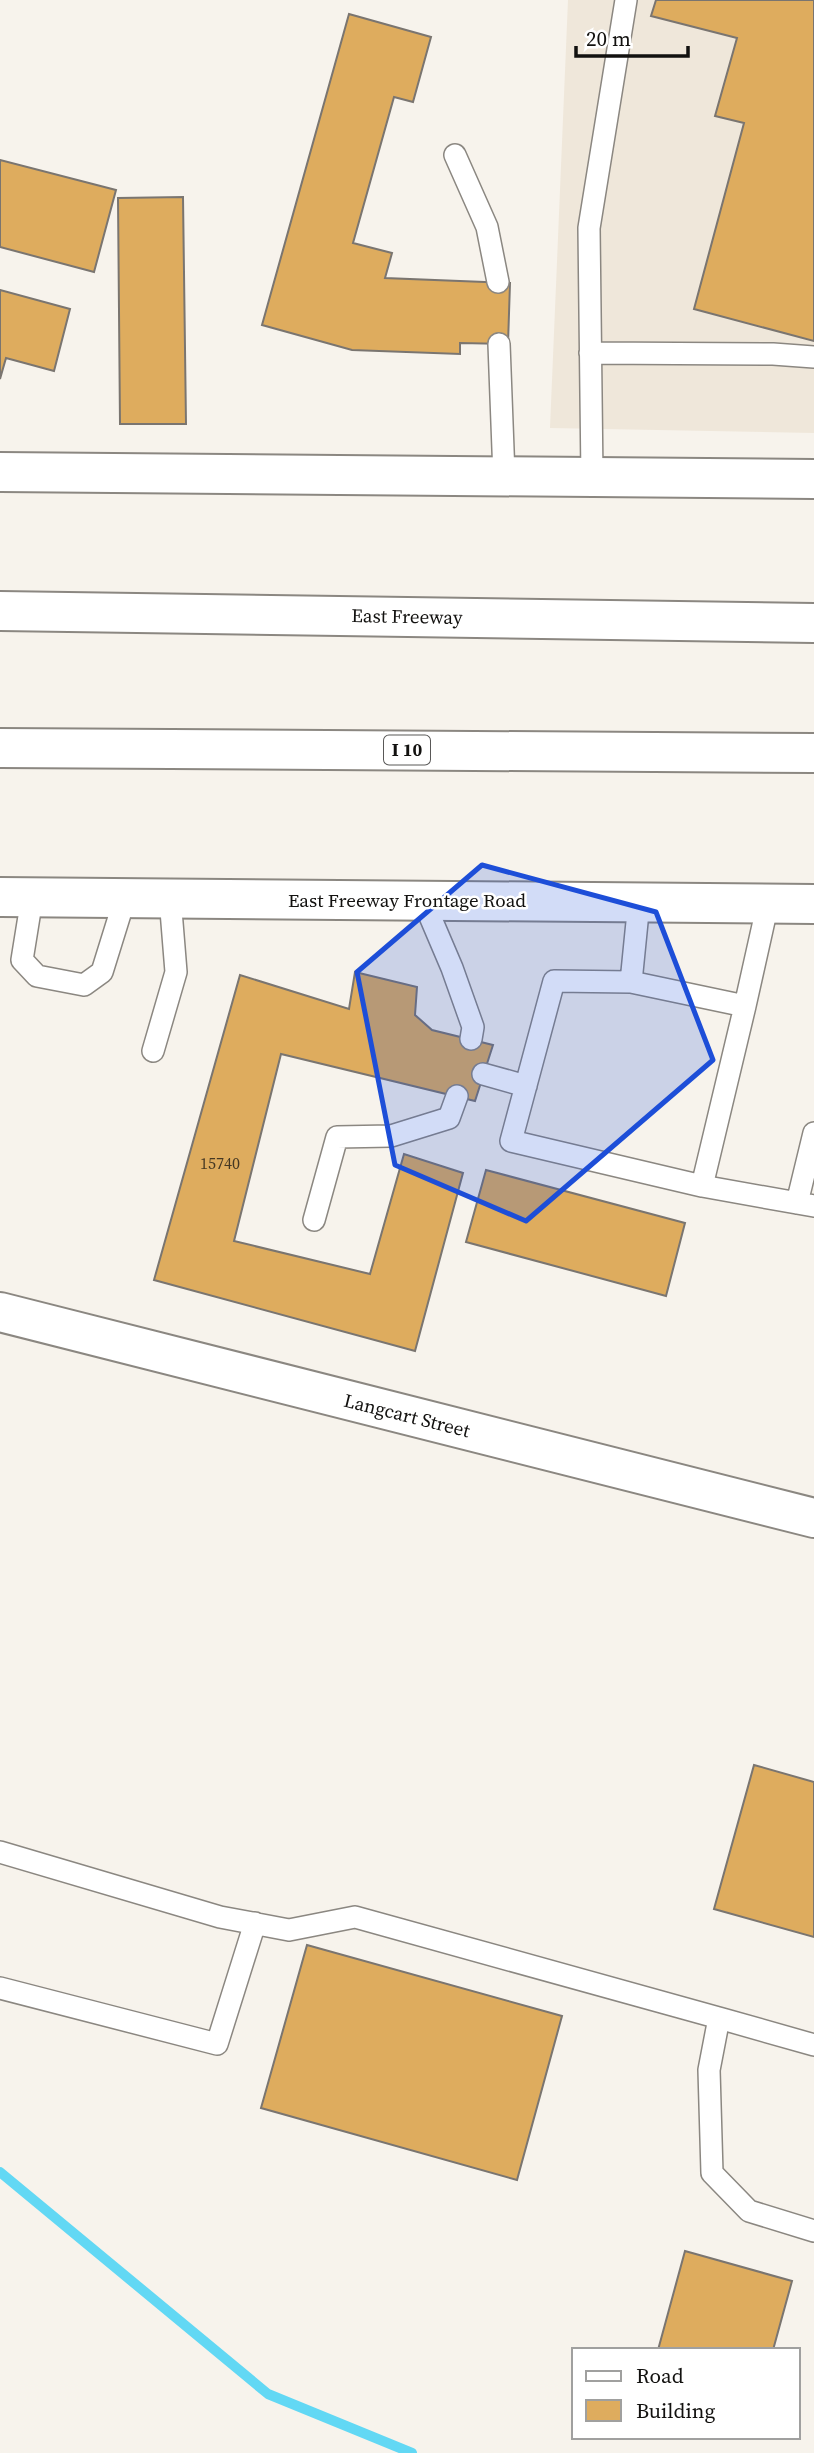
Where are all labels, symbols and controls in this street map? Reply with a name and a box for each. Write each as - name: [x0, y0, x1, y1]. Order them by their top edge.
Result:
- scale bar: [576, 14, 688, 58]
- text: 20 m: [586, 24, 631, 53]
- street label: East Freeway: [351, 602, 463, 630]
- road number: I 10: [384, 736, 430, 764]
- street label: East Freeway Frontage Road: [288, 887, 526, 913]
- house number: 15740: [200, 1152, 240, 1174]
- street label: Langcart Street: [341, 1387, 474, 1443]
- legend: [572, 2348, 800, 2439]
- text: Road: [636, 2361, 684, 2390]
- text: Building: [636, 2396, 715, 2425]

